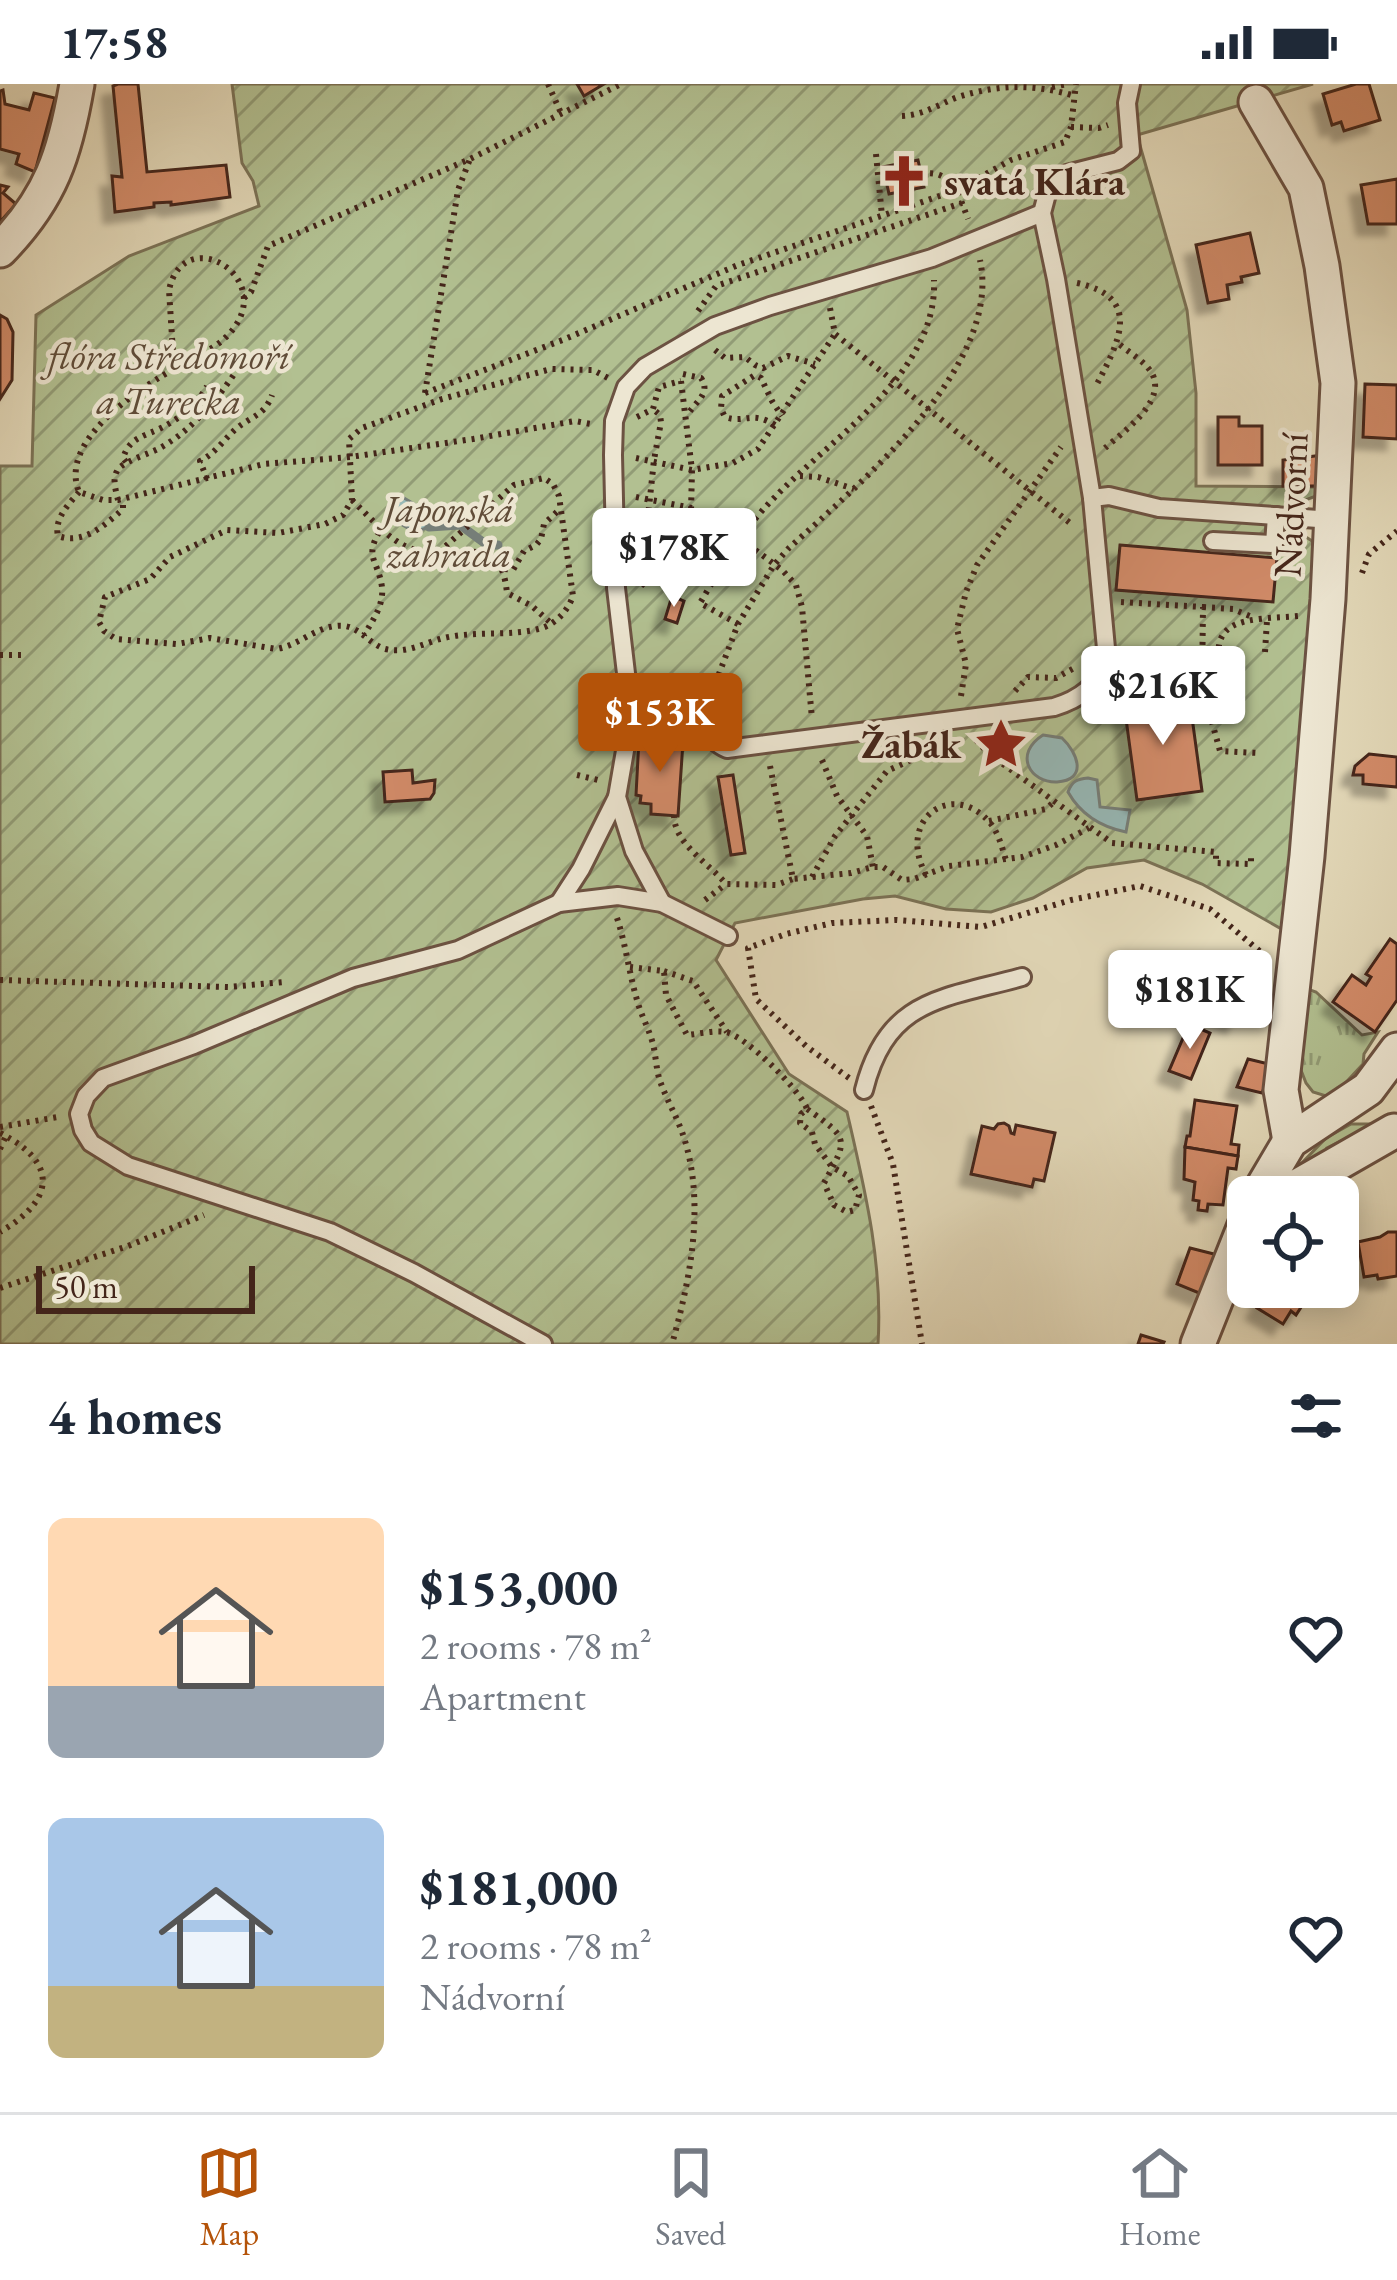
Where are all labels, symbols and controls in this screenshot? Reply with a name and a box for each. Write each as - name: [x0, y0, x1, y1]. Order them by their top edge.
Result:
- text: 17:58: [60, 13, 168, 71]
- church icon: svatá Klára: [875, 152, 933, 210]
- place label: svatá Klára: [944, 156, 1126, 207]
- park label: flóra Středomoří a Turecka: [40, 330, 294, 426]
- street label: Nádvorní: [1261, 431, 1320, 579]
- park label: Japonská zahrada: [376, 483, 514, 579]
- pin: $178K: [590, 508, 758, 610]
- text: $178K: [619, 521, 729, 572]
- pin: $216K: [1079, 646, 1247, 748]
- text: $216K: [1108, 659, 1218, 710]
- pin: $153K: [576, 673, 744, 775]
- text: $153K: [605, 686, 715, 737]
- place icon: Žabák: [972, 715, 1030, 773]
- place label: Žabák: [861, 719, 962, 770]
- pin: $181K: [1106, 950, 1274, 1052]
- text: $181K: [1135, 963, 1245, 1014]
- map controls: [1227, 1176, 1359, 1308]
- button: locate: [1227, 1176, 1359, 1308]
- scale bar: [36, 1260, 255, 1313]
- text: 50 m: [54, 1265, 118, 1308]
- text: 4 homes: [48, 1383, 222, 1449]
- icon: filters: [1283, 1383, 1349, 1449]
- text: $153,000: [420, 1554, 618, 1620]
- icon: home: [144, 1566, 288, 1710]
- icon: heart: [1283, 1605, 1349, 1671]
- text: 2 rooms · 78 m²: [420, 1620, 652, 1671]
- text: Apartment: [420, 1671, 586, 1722]
- text: $181,000: [420, 1854, 618, 1920]
- icon: home: [144, 1866, 288, 2010]
- icon: heart: [1283, 1905, 1349, 1971]
- text: 2 rooms · 78 m²: [420, 1920, 652, 1971]
- text: Nádvorní: [420, 1971, 565, 2022]
- tab: Map: [196, 2140, 262, 2255]
- tab: Saved: [655, 2140, 726, 2255]
- tab: Home: [1119, 2140, 1201, 2255]

